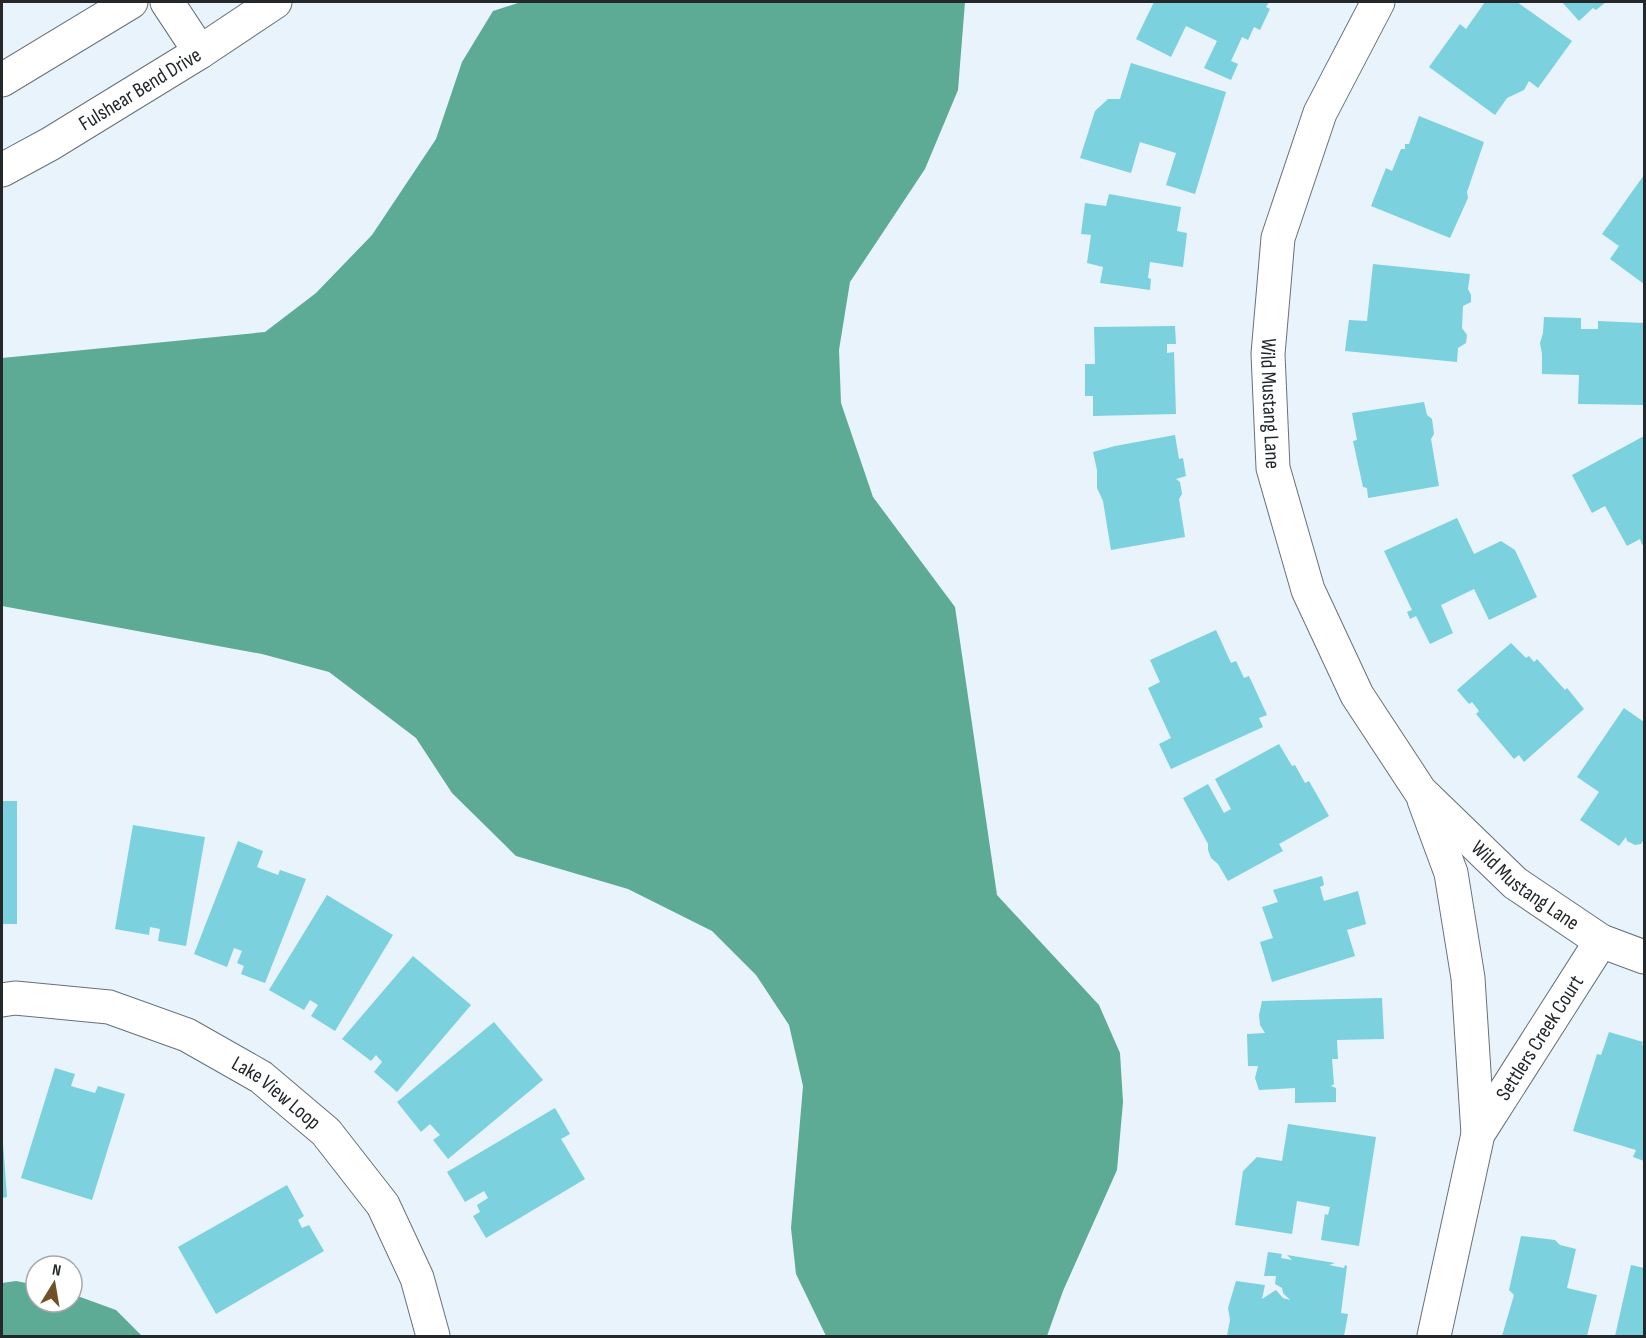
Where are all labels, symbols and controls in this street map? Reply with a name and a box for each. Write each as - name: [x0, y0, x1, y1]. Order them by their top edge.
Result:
- street label: Fulshear Bend Drive: [74, 42, 206, 136]
- street label: Wild Mustang Lane: [1255, 337, 1285, 469]
- street label: Wild Mustang Lane: [1466, 835, 1584, 936]
- street label: Settlers Creek Court: [1491, 971, 1589, 1105]
- street label: Lake View Loop: [227, 1051, 326, 1135]
- north arrow: [24, 1254, 84, 1314]
- text: N: [51, 1261, 63, 1281]

